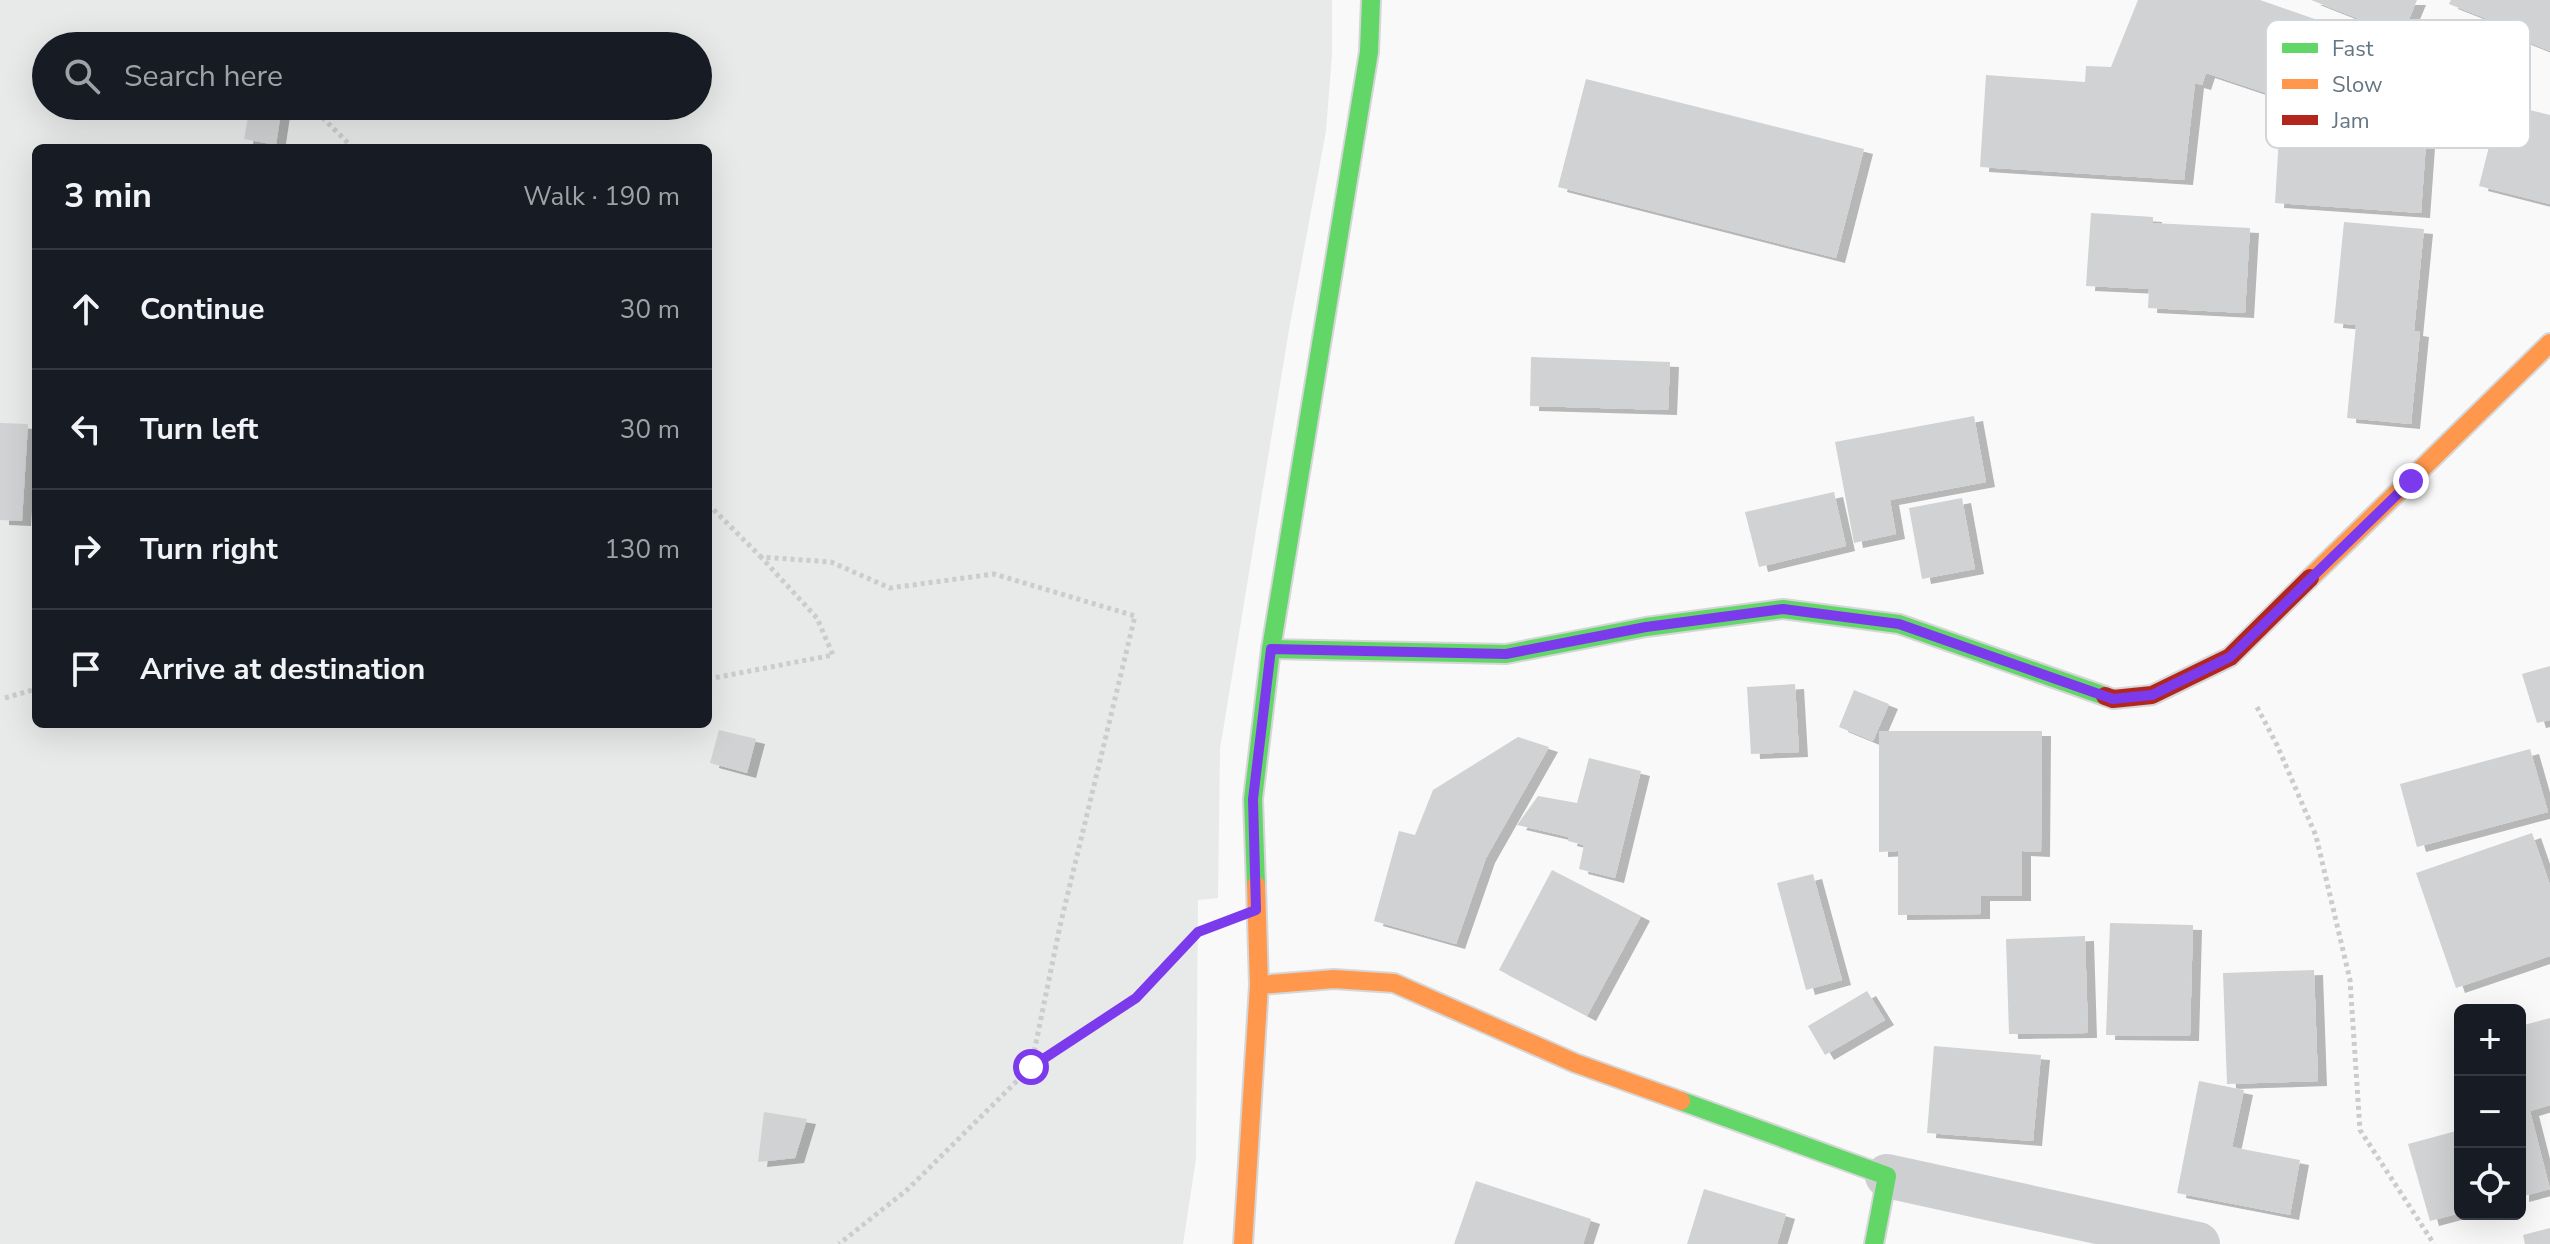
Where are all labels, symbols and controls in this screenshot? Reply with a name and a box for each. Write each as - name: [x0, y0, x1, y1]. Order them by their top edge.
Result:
- legend: [2266, 20, 2530, 148]
- search box: [32, 32, 712, 120]
- text: Fast: [2332, 34, 2374, 64]
- icon: search: [60, 54, 104, 98]
- text: Search here: [124, 56, 283, 97]
- text: Slow: [2332, 70, 2383, 100]
- text: Jam: [2331, 106, 2370, 136]
- text: 3 min: [64, 173, 152, 219]
- text: Walk · 190 m: [523, 179, 680, 214]
- icon: ahead: [64, 287, 108, 331]
- text: Continue: [140, 289, 265, 330]
- text: 30 m: [620, 292, 680, 327]
- icon: left: [64, 407, 108, 451]
- text: Turn left: [140, 409, 258, 450]
- text: 30 m: [620, 412, 680, 447]
- route end: [2393, 463, 2429, 499]
- icon: right: [64, 527, 108, 571]
- text: Turn right: [140, 529, 278, 570]
- text: 130 m: [604, 532, 680, 567]
- icon: arrive: [64, 647, 108, 691]
- text: Arrive at destination: [140, 649, 425, 690]
- map controls: [2454, 1004, 2526, 1220]
- button: +: [2454, 1004, 2526, 1076]
- route start: [1013, 1049, 1049, 1085]
- button: −: [2454, 1076, 2526, 1148]
- button: locate: [2454, 1148, 2526, 1220]

